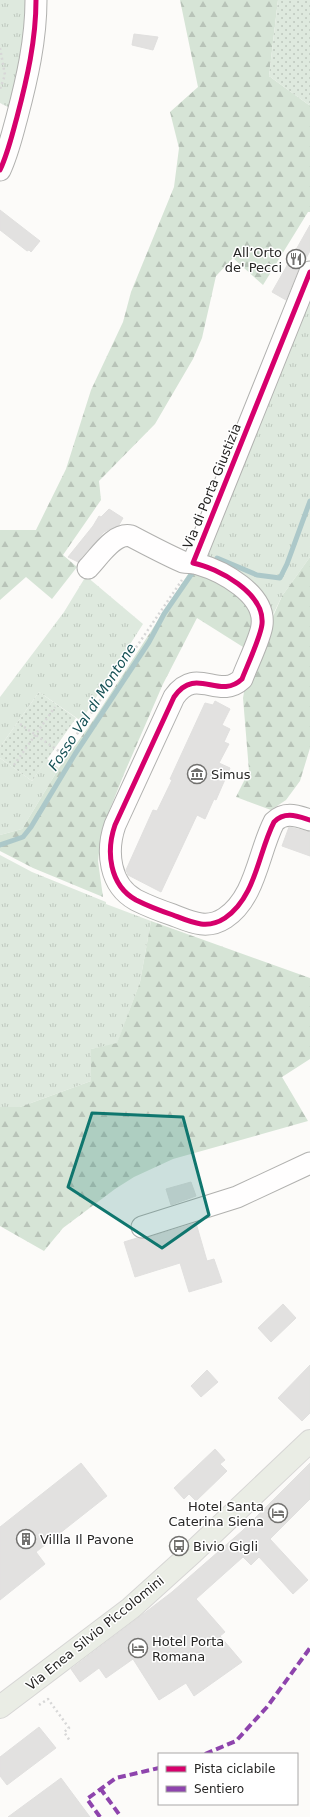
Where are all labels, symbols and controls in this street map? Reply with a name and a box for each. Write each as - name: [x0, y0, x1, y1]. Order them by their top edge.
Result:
- place label: All’Orto de' Pecci: [225, 245, 282, 275]
- restaurant icon: All’Orto de' Pecci: [285, 248, 307, 270]
- street label: Via di Porta Giustizia: [180, 421, 244, 551]
- water label: Fosso Val di Montone: [45, 641, 139, 773]
- museum icon: Simus: [186, 763, 208, 785]
- place label: Simus: [211, 767, 251, 782]
- place label: Hotel Santa Caterina Siena: [168, 1499, 264, 1529]
- hotel icon: Hotel Santa Caterina Siena: [267, 1502, 289, 1524]
- building icon: Villla Il Pavone: [15, 1528, 37, 1550]
- place label: Villla Il Pavone: [40, 1532, 134, 1547]
- bus stop icon: Bivio Gigli: [168, 1535, 190, 1557]
- place label: Bivio Gigli: [193, 1539, 258, 1554]
- street label: Via Enea Silvio Piccolomini: [23, 1573, 167, 1693]
- place label: Hotel Porta Romana: [152, 1634, 224, 1664]
- hotel icon: Hotel Porta Romana: [127, 1637, 149, 1659]
- legend: [158, 1753, 298, 1805]
- text: Pista ciclabile: [194, 1762, 275, 1776]
- text: Sentiero: [194, 1782, 244, 1796]

